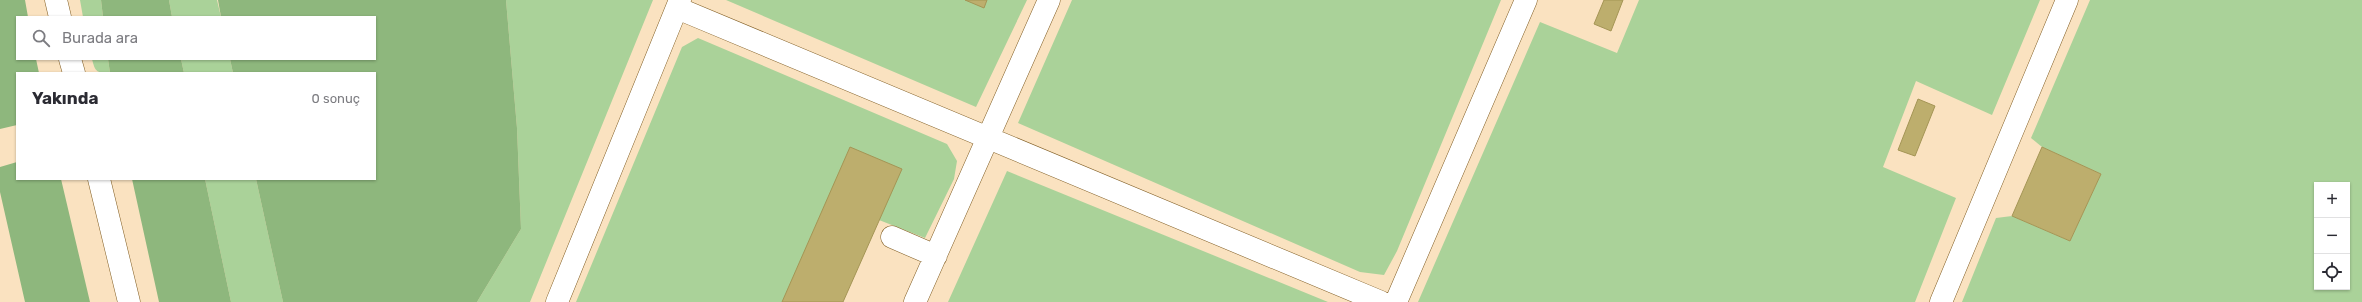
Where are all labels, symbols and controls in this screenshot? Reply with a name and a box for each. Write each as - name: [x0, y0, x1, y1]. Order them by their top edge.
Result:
- search box: [16, 16, 376, 60]
- icon: search: [30, 27, 52, 49]
- text: Burada ara: [62, 29, 138, 47]
- text: Yakında: [32, 88, 98, 108]
- text: 0 sonuç: [312, 91, 360, 106]
- map controls: [2314, 182, 2350, 290]
- button: +: [2314, 182, 2350, 218]
- button: −: [2314, 218, 2350, 254]
- button: locate: [2314, 254, 2350, 290]

